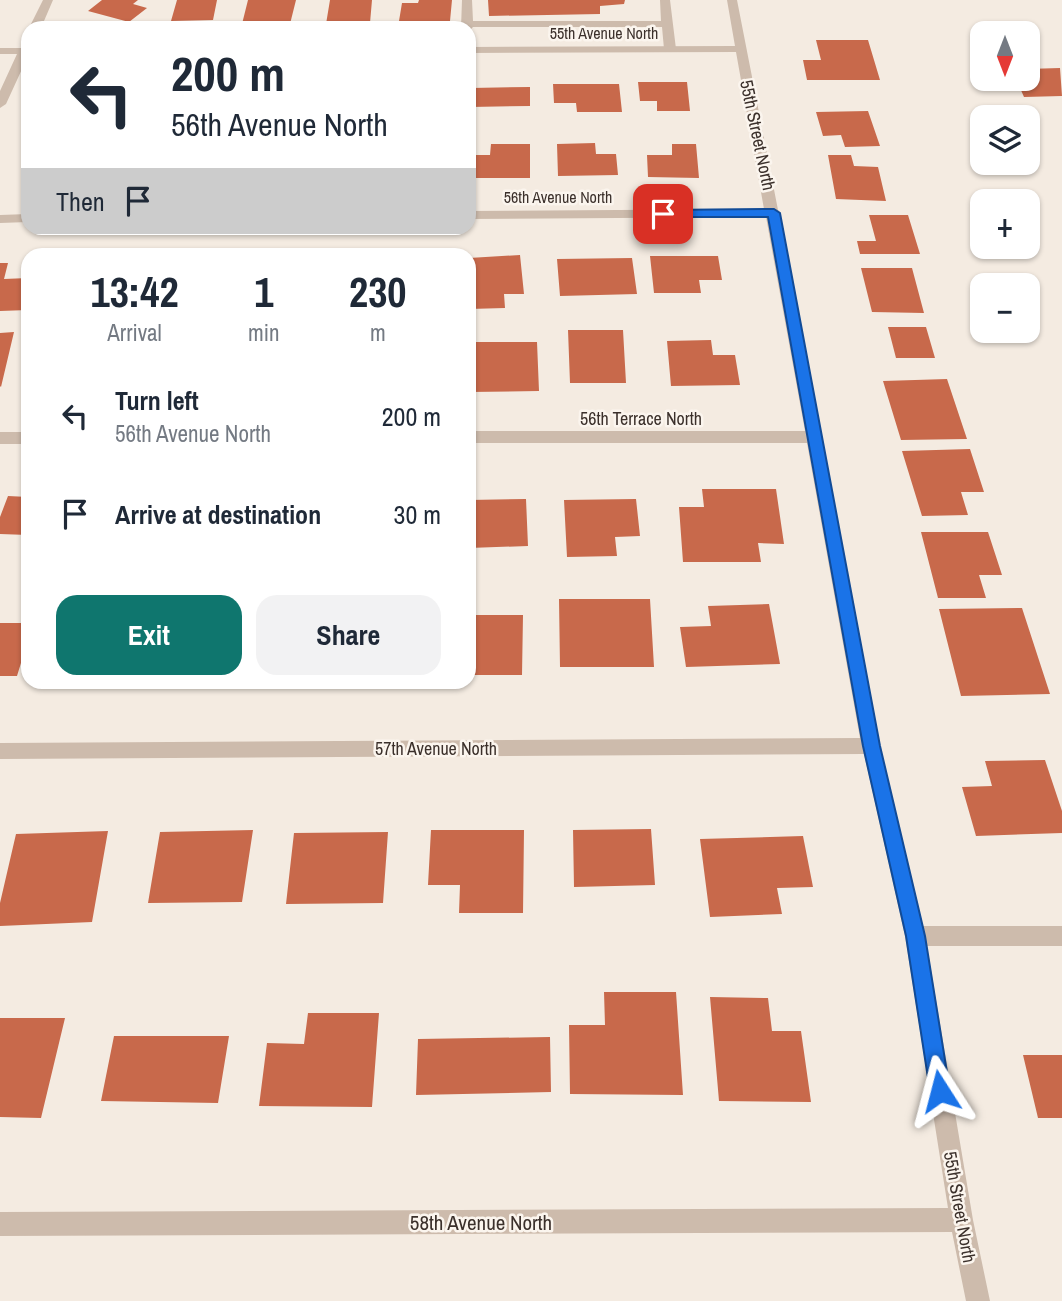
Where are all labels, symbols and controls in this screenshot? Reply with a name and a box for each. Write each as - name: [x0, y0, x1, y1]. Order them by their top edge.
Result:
- north arrow: [970, 21, 1040, 91]
- map controls: [970, 21, 1040, 343]
- street label: 55th Avenue North: [550, 22, 658, 44]
- text: 200 m: [171, 40, 285, 106]
- icon: left: [56, 49, 147, 140]
- street label: 55th Street North: [734, 77, 782, 193]
- text: 56th Avenue North: [171, 103, 388, 146]
- button: layers: [970, 105, 1040, 175]
- icon: arrive: [119, 182, 157, 220]
- text: Then: [56, 184, 105, 219]
- pin: [633, 184, 693, 244]
- street label: 56th Avenue North: [504, 186, 612, 208]
- button: +: [970, 189, 1040, 259]
- icon: arrive: [644, 195, 682, 233]
- text: 13:42: [91, 264, 179, 320]
- text: 1: [254, 264, 273, 320]
- text: 230: [349, 264, 407, 320]
- button: −: [970, 273, 1040, 343]
- text: Arrival: [107, 317, 162, 348]
- text: min: [248, 317, 280, 348]
- text: m: [370, 317, 386, 348]
- text: Turn left: [115, 383, 199, 418]
- icon: left: [56, 397, 94, 435]
- text: 200 m: [382, 399, 441, 434]
- street label: 56th Terrace North: [580, 406, 702, 431]
- text: 56th Avenue North: [115, 418, 271, 449]
- icon: arrive: [56, 495, 94, 533]
- text: Arrive at destination: [115, 497, 321, 532]
- text: 30 m: [394, 497, 441, 532]
- button: Exit: [56, 595, 242, 675]
- button: Share: [256, 595, 441, 675]
- street label: 57th Avenue North: [375, 736, 497, 761]
- position arrow: [903, 1054, 977, 1128]
- street label: 55th Street North: [938, 1149, 982, 1265]
- street label: 58th Avenue North: [410, 1208, 552, 1237]

